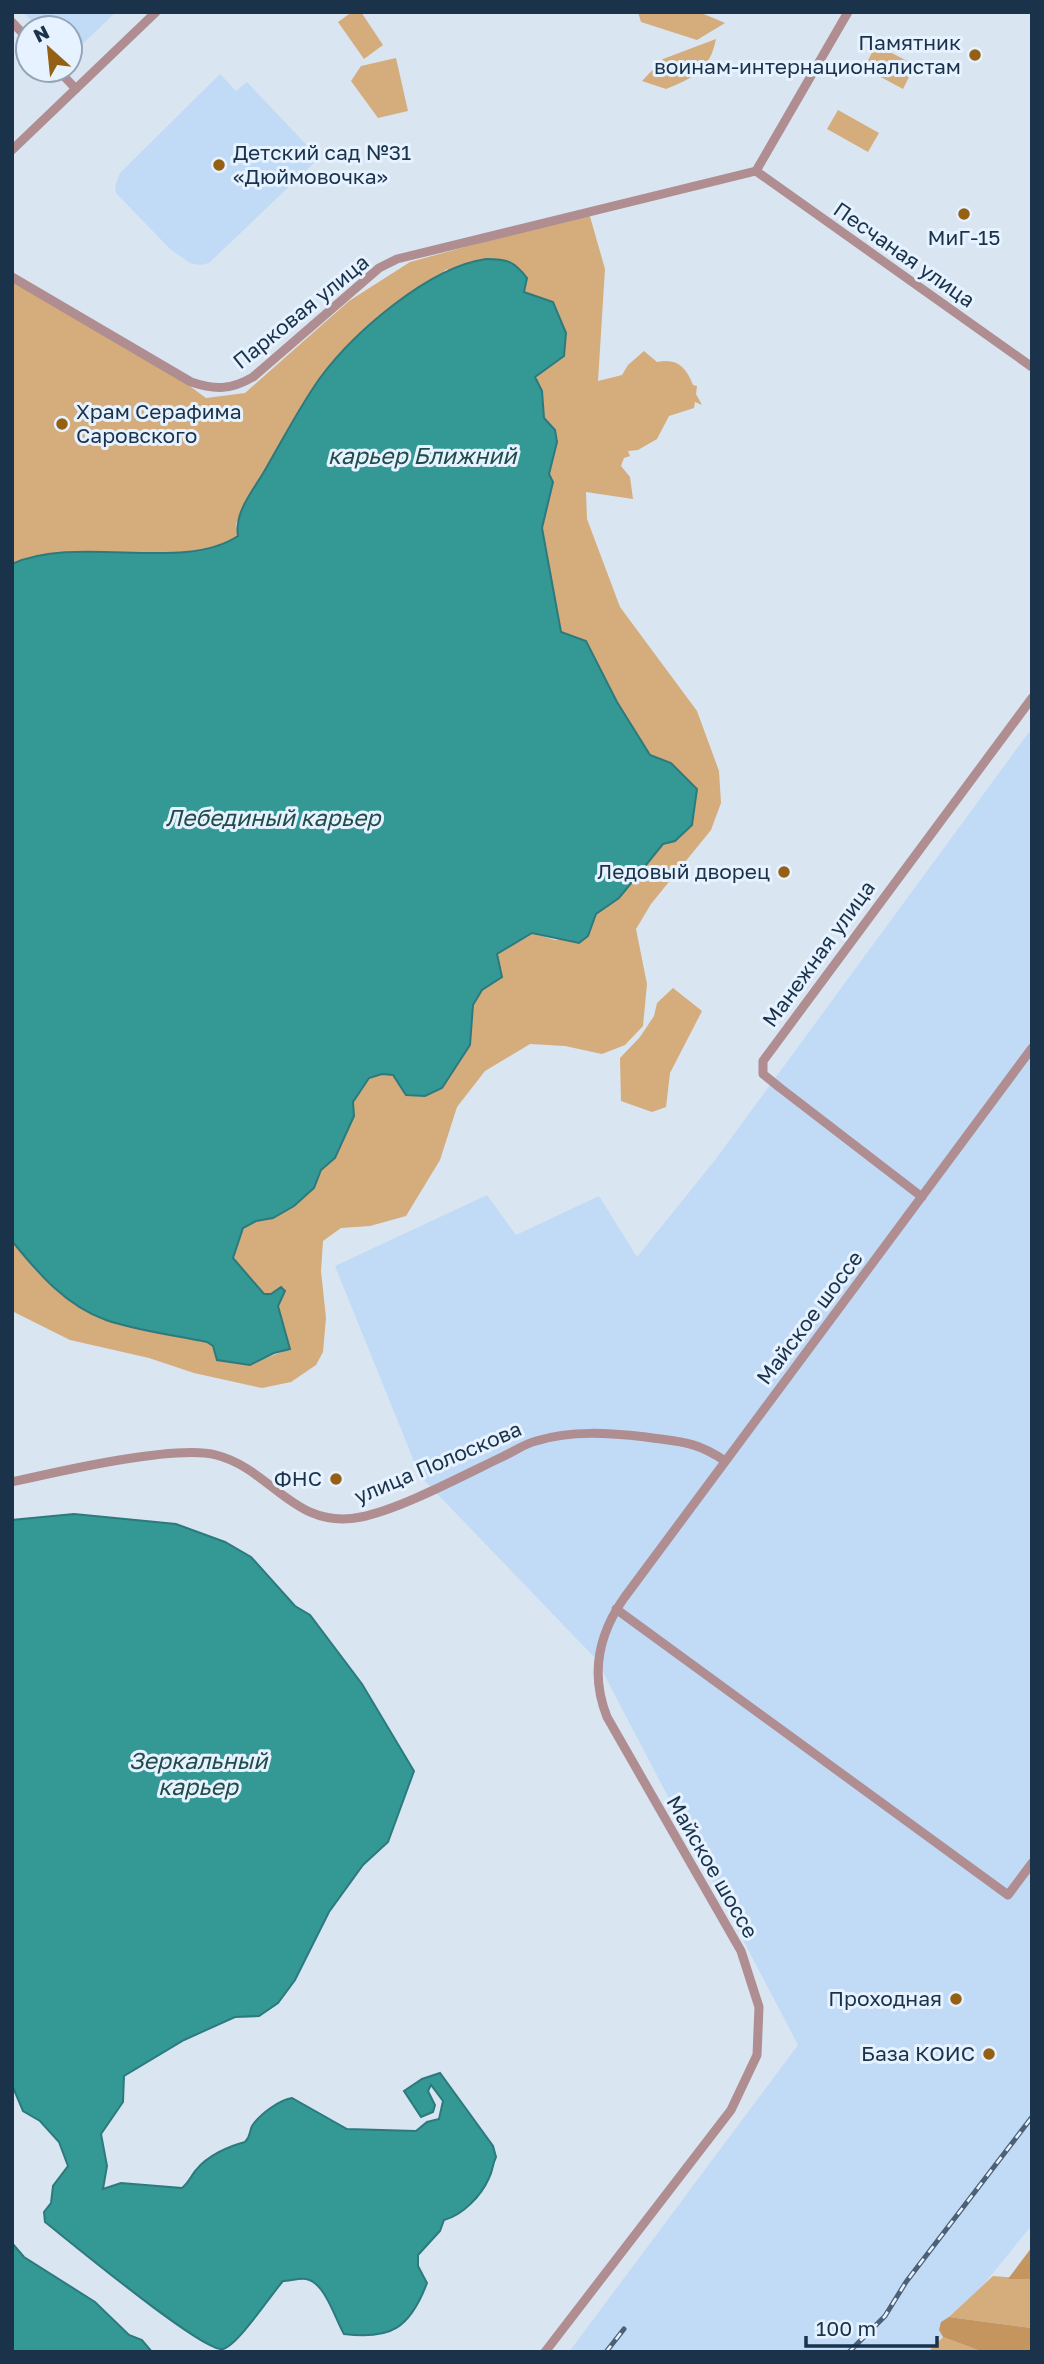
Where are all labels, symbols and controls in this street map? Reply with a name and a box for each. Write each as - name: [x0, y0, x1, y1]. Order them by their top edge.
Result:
- north arrow: [14, 14, 84, 84]
- text: N: [29, 20, 53, 47]
- place label: Памятник воинам-интернационалистам: [654, 29, 961, 79]
- marker: Памятник воинам-интернационалистам: [967, 47, 983, 63]
- place label: Детский сад №31 «Дюймовочка»: [233, 139, 411, 189]
- marker: Детский сад №31 «Дюймовочка»: [211, 157, 227, 173]
- street label: Песчаная улица: [829, 196, 980, 313]
- marker: МиГ-15: [956, 206, 972, 222]
- place label: МиГ-15: [928, 224, 1000, 250]
- street label: Парковая улица: [227, 248, 374, 374]
- place label: Храм Серафима Саровского: [76, 398, 242, 448]
- marker: Храм Серафима Саровского: [54, 416, 70, 432]
- water label: карьер Ближний: [328, 441, 518, 469]
- water label: Лебединый карьер: [165, 803, 382, 831]
- place label: Ледовый дворец: [597, 858, 770, 884]
- marker: Ледовый дворец: [776, 864, 792, 880]
- street label: Манежная улица: [756, 875, 880, 1032]
- street label: Майское шоссе: [751, 1245, 868, 1389]
- street label: улица Полоскова: [350, 1415, 525, 1509]
- place label: ФНС: [274, 1465, 322, 1491]
- marker: ФНС: [328, 1471, 344, 1487]
- water label: Зеркальный карьер: [129, 1746, 269, 1800]
- street label: Майское шоссе: [661, 1790, 764, 1943]
- place label: Проходная: [828, 1985, 942, 2011]
- marker: Проходная: [948, 1991, 964, 2007]
- place label: База КОИС: [861, 2040, 975, 2066]
- marker: База КОИС: [981, 2046, 997, 2062]
- scale bar: [806, 2304, 937, 2348]
- text: 100 m: [816, 2315, 876, 2341]

